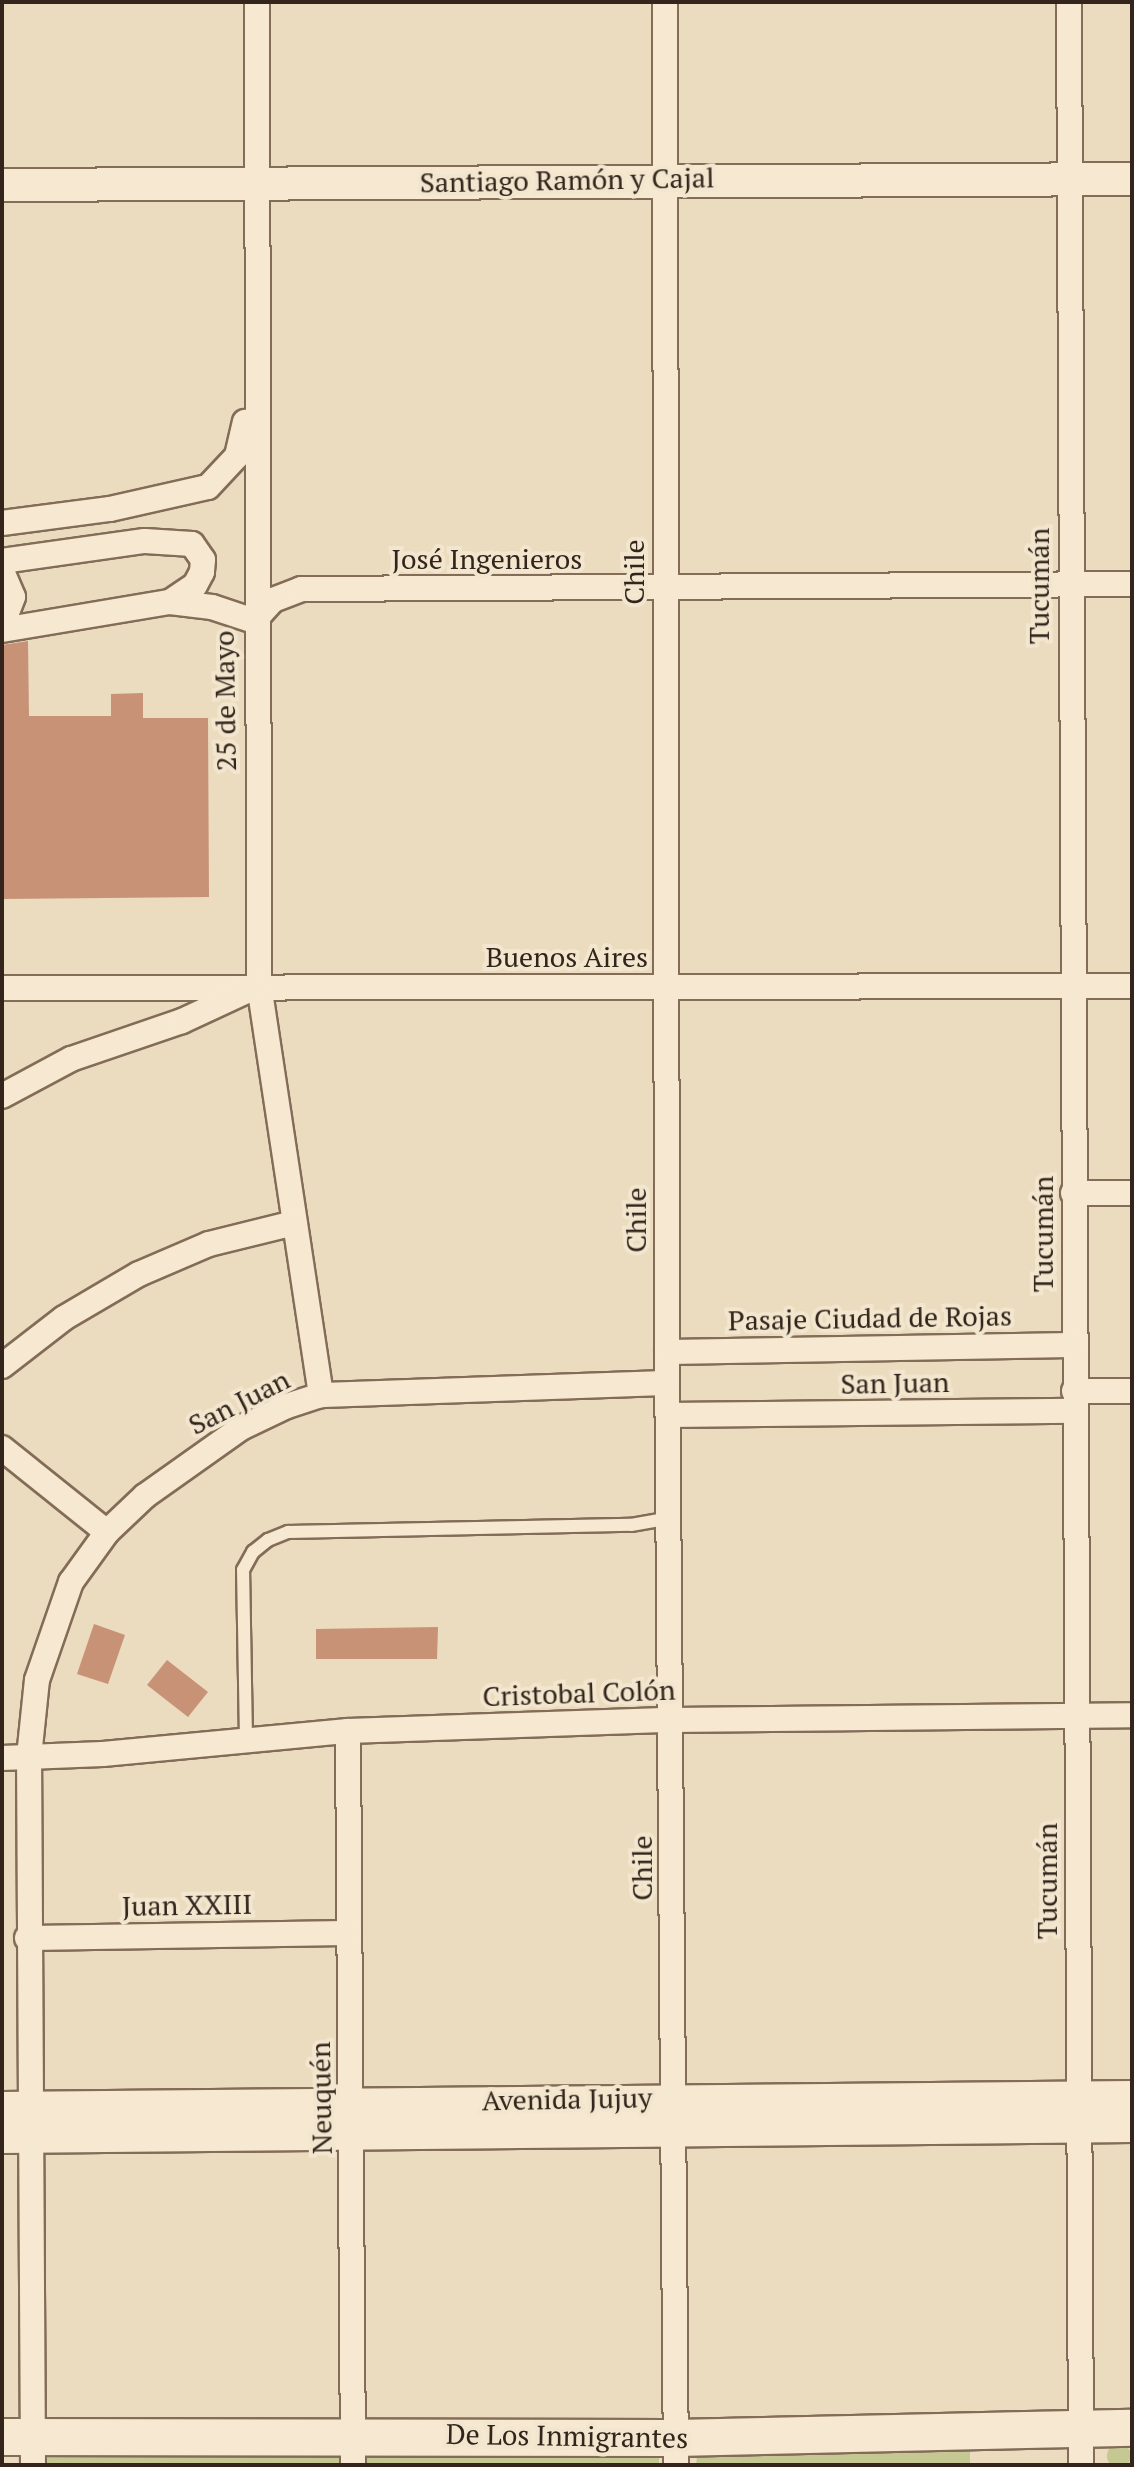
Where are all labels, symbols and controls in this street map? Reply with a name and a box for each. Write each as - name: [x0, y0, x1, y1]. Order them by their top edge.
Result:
- street label: Santiago Ramón y Cajal: [419, 161, 715, 199]
- street label: Tucumán: [1022, 528, 1056, 644]
- street label: Chile: [617, 539, 651, 605]
- street label: José Ingenieros: [392, 542, 582, 576]
- street label: 25 de Mayo: [207, 630, 243, 772]
- street label: Buenos Aires: [486, 940, 648, 974]
- street label: Tucumán: [1026, 1176, 1060, 1292]
- street label: Chile: [619, 1187, 653, 1253]
- street label: Pasaje Ciudad de Rojas: [728, 1299, 1012, 1337]
- street label: San Juan: [183, 1362, 295, 1442]
- street label: San Juan: [840, 1365, 950, 1401]
- street label: Cristobal Colón: [482, 1673, 676, 1713]
- street label: Tucumán: [1030, 1823, 1064, 1939]
- street label: Chile: [625, 1835, 659, 1901]
- street label: Juan XXIII: [122, 1887, 252, 1923]
- street label: Neuquén: [303, 2041, 339, 2155]
- street label: Avenida Jujuy: [482, 2081, 652, 2117]
- street label: De Los Inmigrantes: [446, 2417, 688, 2455]

